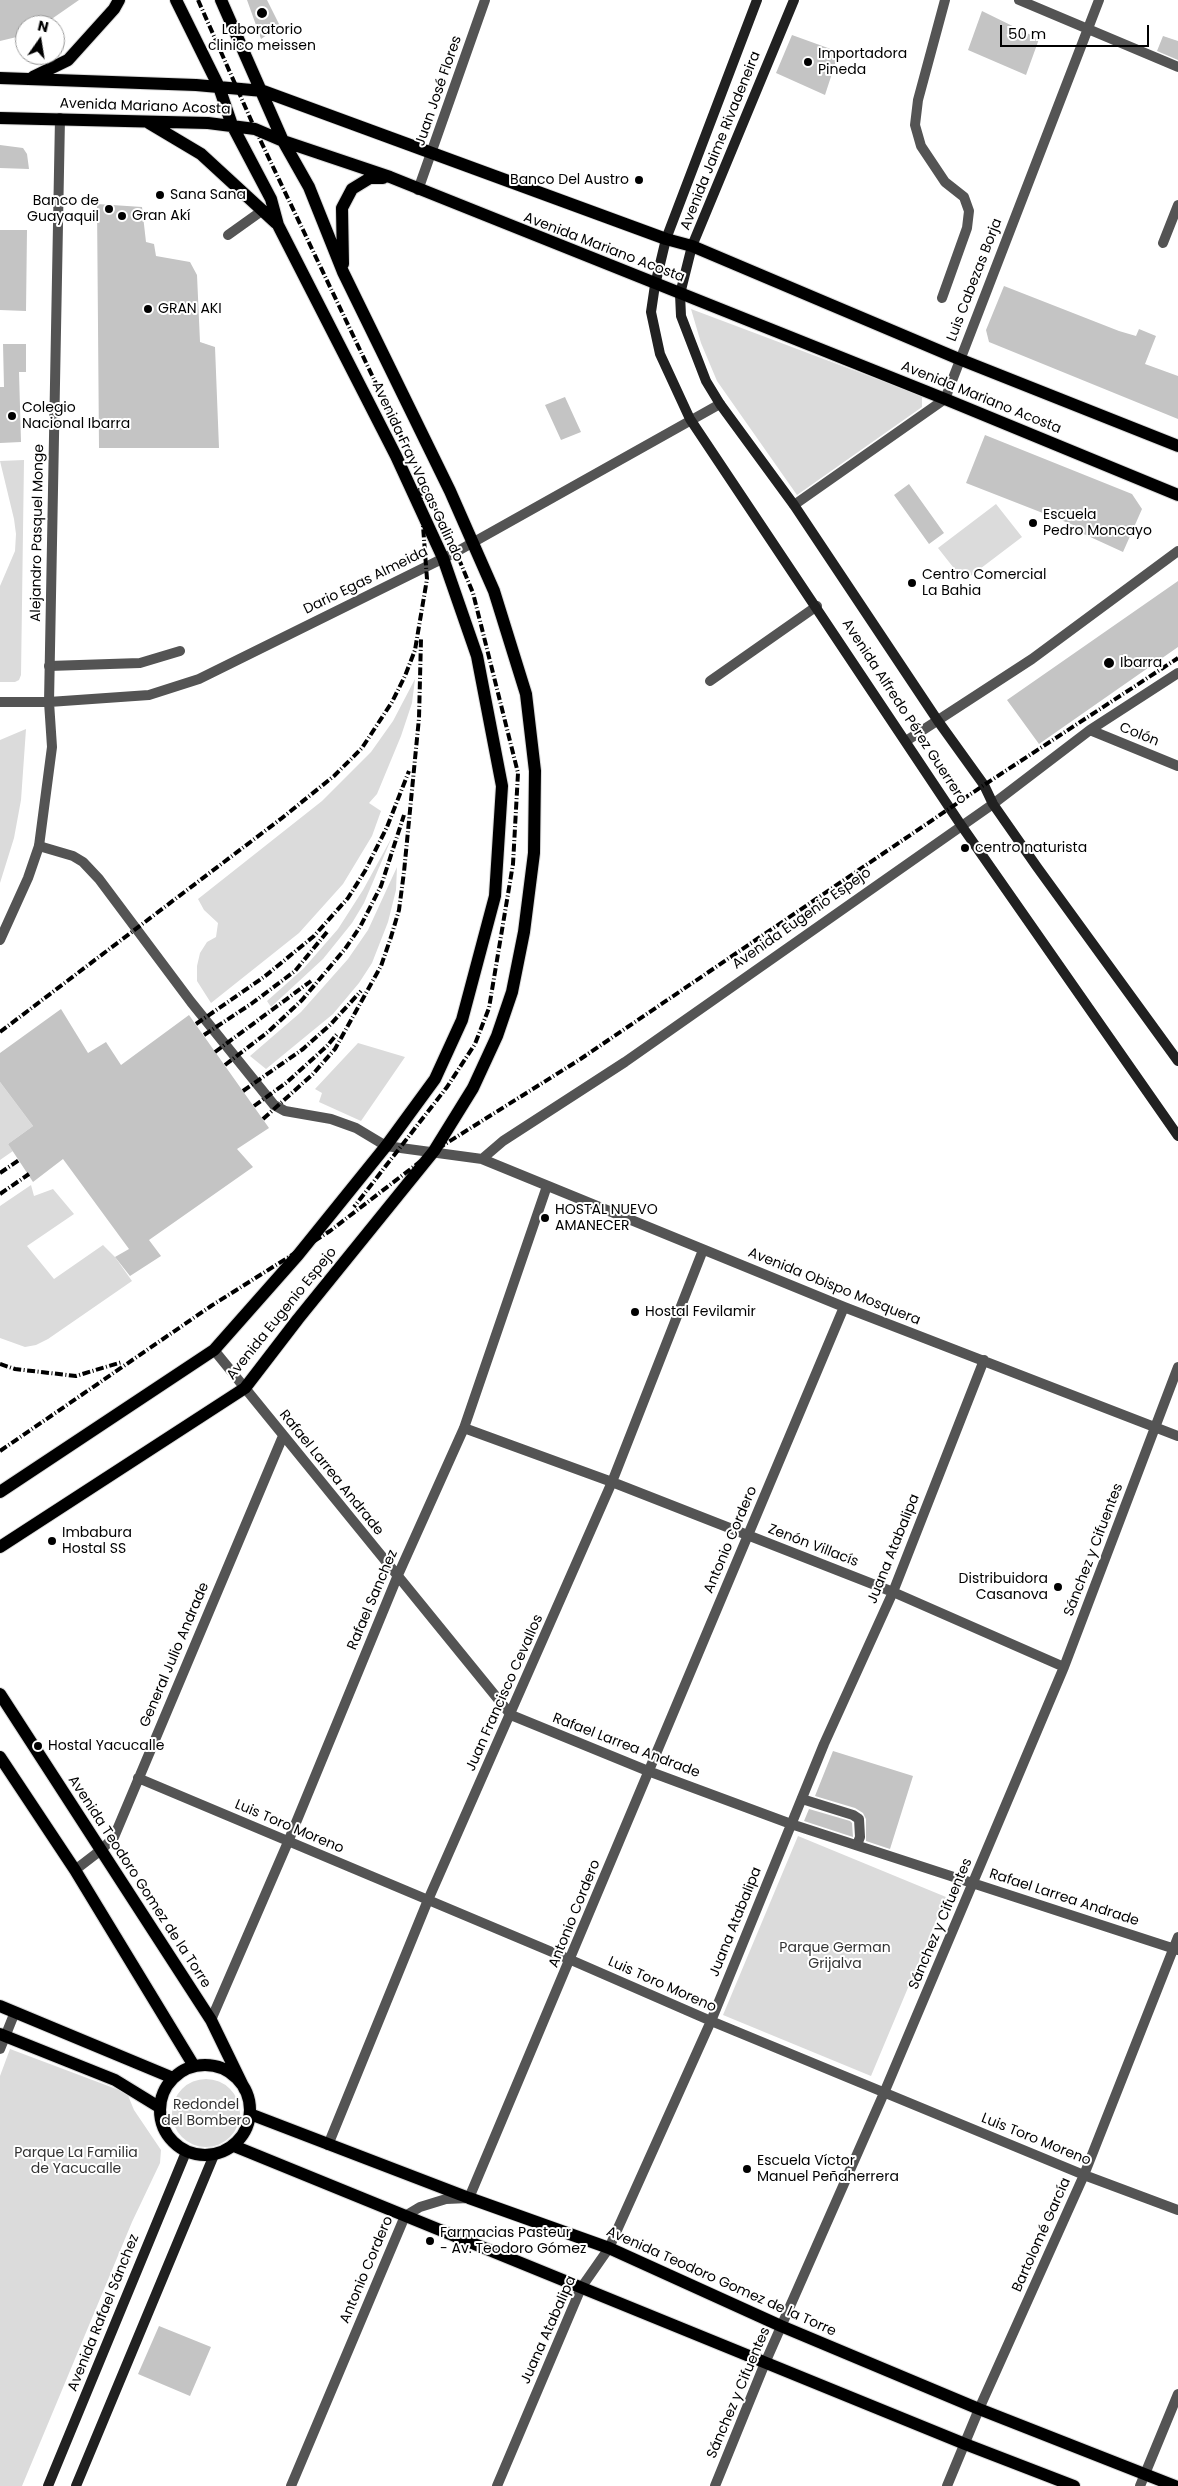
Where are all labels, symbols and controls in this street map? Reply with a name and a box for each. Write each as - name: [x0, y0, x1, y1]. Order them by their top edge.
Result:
- marker: Laboratorio clinico meissen: [255, 6, 269, 20]
- north arrow: [15, 15, 65, 65]
- text: N: [36, 15, 51, 37]
- scale bar: [1003, 15, 1152, 47]
- place label: Laboratorio clinico meissen: [208, 22, 316, 54]
- text: 50 m: [1008, 23, 1046, 44]
- street label: Juan José Flores: [412, 34, 466, 148]
- place label: Importadora Pineda: [818, 46, 907, 78]
- street label: Avenida Jaime Rivadeneira: [677, 49, 765, 233]
- marker: Importadora Pineda: [802, 56, 814, 68]
- street label: Avenida Mariano Acosta: [59, 96, 231, 118]
- place label: Banco Del Austro: [510, 172, 629, 188]
- marker: Banco Del Austro: [633, 174, 645, 186]
- place label: Sana Sana: [170, 187, 246, 203]
- marker: Sana Sana: [154, 189, 166, 201]
- place label: Banco de Guayaquil: [27, 193, 99, 226]
- marker: Banco de Guayaquil: [103, 203, 115, 215]
- place label: Gran Akí: [132, 208, 190, 224]
- street label: Avenida Mariano Acosta: [521, 209, 687, 287]
- marker: Gran Akí: [116, 210, 128, 222]
- street label: Luis Cabezas Borja: [944, 216, 1006, 344]
- place label: GRAN AKI: [158, 301, 222, 317]
- marker: GRAN AKI: [142, 303, 154, 315]
- street label: Avenida Mariano Acosta: [899, 358, 1063, 438]
- street label: Avenida Fray Vacas Galindo: [368, 379, 466, 565]
- place label: Colegio Nacional Ibarra: [22, 400, 130, 432]
- marker: Colegio Nacional Ibarra: [6, 410, 18, 422]
- street label: Alejandro Pasquel Monge: [28, 444, 48, 622]
- place label: Escuela Pedro Moncayo: [1043, 507, 1152, 540]
- marker: Escuela Pedro Moncayo: [1027, 517, 1039, 529]
- street label: Dario Egas Almeida: [301, 544, 431, 618]
- place label: Centro Comercial La Bahia: [922, 567, 1046, 600]
- marker: Centro Comercial La Bahia: [906, 577, 918, 589]
- street label: Avenida Alfredo Pérez Guerrero: [838, 616, 970, 808]
- place label: Ibarra: [1120, 655, 1162, 671]
- marker: Ibarra: [1102, 656, 1116, 670]
- street label: Colón: [1117, 720, 1161, 750]
- place label: centro naturista: [975, 840, 1087, 856]
- marker: centro naturista: [959, 842, 971, 854]
- street label: Avenida Eugenio Espejo: [729, 865, 875, 973]
- place label: HOSTAL NUEVO AMANECER: [555, 1202, 658, 1234]
- marker: HOSTAL NUEVO AMANECER: [539, 1212, 551, 1224]
- street label: Avenida Eugenio Espejo: [223, 1244, 341, 1384]
- street label: Avenida Obispo Mosquera: [745, 1245, 923, 1329]
- place label: Hostal Fevilamir: [645, 1304, 756, 1320]
- marker: Hostal Fevilamir: [629, 1306, 641, 1318]
- street label: Rafael Larrea Andrade: [275, 1407, 387, 1539]
- street label: Sánchez y Cifuentes: [1061, 1481, 1127, 1619]
- street label: Antonio Cordero: [701, 1484, 761, 1596]
- street label: Juana Atabalipa: [864, 1492, 924, 1606]
- street label: Zenón Villacís: [765, 1521, 861, 1571]
- place label: Imbabura Hostal SS: [62, 1525, 132, 1558]
- marker: Imbabura Hostal SS: [46, 1535, 58, 1547]
- street label: Rafael Sanchez: [344, 1547, 402, 1653]
- place label: Distribuidora Casanova: [959, 1571, 1048, 1604]
- street label: General Julio Andrade: [137, 1580, 213, 1730]
- marker: Distribuidora Casanova: [1052, 1581, 1064, 1593]
- street label: Juan Francisco Cevallos: [463, 1612, 547, 1774]
- street label: Rafael Larrea Andrade: [550, 1710, 702, 1782]
- place label: Hostal Yacucalle: [48, 1738, 164, 1754]
- marker: Hostal Yacucalle: [32, 1740, 44, 1752]
- street label: Avenida Teodoro Gomez de la Torre: [64, 1773, 214, 1991]
- street label: Luis Toro Moreno: [232, 1796, 346, 1858]
- street label: Sánchez y Cifuentes: [906, 1856, 976, 1992]
- street label: Antonio Cordero: [546, 1858, 604, 1970]
- street label: Juana Atabalipa: [706, 1865, 766, 1979]
- street label: Rafael Larrea Andrade: [987, 1866, 1141, 1930]
- park label: Parque German Grijalva: [779, 1940, 891, 1972]
- street label: Luis Toro Moreno: [605, 1954, 719, 2016]
- park label: Redondel del Bombero: [161, 2097, 251, 2130]
- street label: Luis Toro Moreno: [979, 2110, 1093, 2170]
- park label: Parque La Familia de Yacucalle: [14, 2145, 138, 2178]
- place label: Escuela Víctor Manuel Peñaherrera: [757, 2153, 899, 2186]
- marker: Escuela Víctor Manuel Peñaherrera: [741, 2163, 753, 2175]
- street label: Bartolomé García: [1009, 2175, 1075, 2295]
- street label: Antonio Cordero: [337, 2214, 397, 2326]
- street label: Avenida Teodoro Gomez de la Torre: [603, 2224, 839, 2340]
- place label: Farmacias Pasteur - Av. Teodoro Gómez: [440, 2225, 586, 2258]
- street label: Avenida Rafael Sánchez: [65, 2232, 143, 2394]
- marker: Farmacias Pasteur - Av. Teodoro Gómez: [424, 2235, 436, 2247]
- street label: Juana Atabalipa: [518, 2273, 580, 2387]
- street label: Sánchez y Cifuentes: [704, 2325, 774, 2461]

